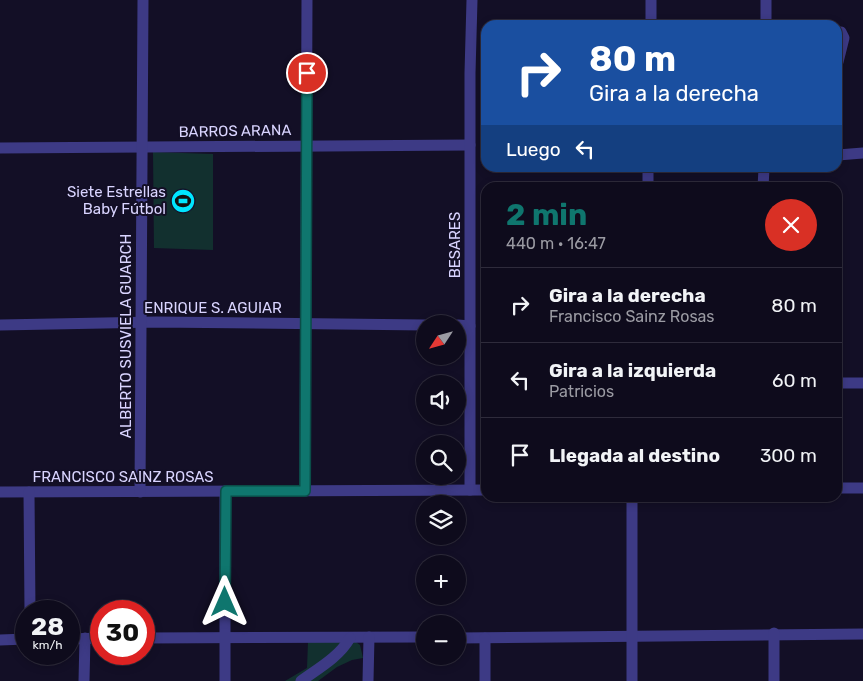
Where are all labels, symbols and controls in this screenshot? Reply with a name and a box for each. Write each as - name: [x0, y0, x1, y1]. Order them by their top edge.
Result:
- text: 80 m: [589, 38, 676, 80]
- icon: right: [506, 40, 571, 105]
- pin: [286, 52, 328, 94]
- icon: arrive: [293, 59, 321, 87]
- text: Gira a la derecha: [589, 80, 759, 107]
- street label: BARROS ARANA: [178, 121, 292, 141]
- icon: left: [571, 135, 599, 163]
- text: Luego: [506, 138, 561, 161]
- place label: Siete Estrellas Baby Fútbol: [67, 183, 166, 218]
- sports icon: Siete Estrellas Baby Fútbol: [170, 188, 196, 214]
- text: 2 min: [506, 197, 587, 233]
- button: close: [765, 199, 817, 251]
- street label: BESARES: [446, 212, 464, 278]
- street label: ALBERTO SUSVIELA GUARCH: [117, 234, 135, 438]
- text: 440 m · 16:47: [506, 234, 606, 253]
- text: Gira a la derecha: [549, 284, 706, 307]
- icon: right: [506, 291, 534, 319]
- text: 80 m: [771, 294, 817, 317]
- street label: ENRIQUE S. AGUIAR: [144, 299, 282, 317]
- text: Francisco Sainz Rosas: [549, 307, 715, 326]
- north arrow: [416, 315, 466, 365]
- map controls: [416, 315, 466, 665]
- text: Gira a la izquierda: [549, 359, 716, 382]
- icon: left: [506, 366, 534, 394]
- text: 60 m: [772, 369, 817, 392]
- button: sound: [416, 375, 466, 425]
- text: Patricios: [549, 382, 614, 401]
- button: search: [416, 435, 466, 485]
- icon: arrive: [506, 441, 534, 469]
- text: Llegada al destino: [549, 444, 720, 467]
- text: 300 m: [760, 444, 817, 467]
- street label: FRANCISCO SAINZ ROSAS: [32, 468, 214, 486]
- button: layers: [416, 495, 466, 545]
- button: +: [416, 555, 466, 605]
- position arrow: [198, 575, 250, 627]
- speed limit sign: 30: [90, 600, 155, 665]
- text: 28: [31, 612, 64, 641]
- button: −: [416, 615, 466, 665]
- text: km/h: [33, 638, 62, 652]

